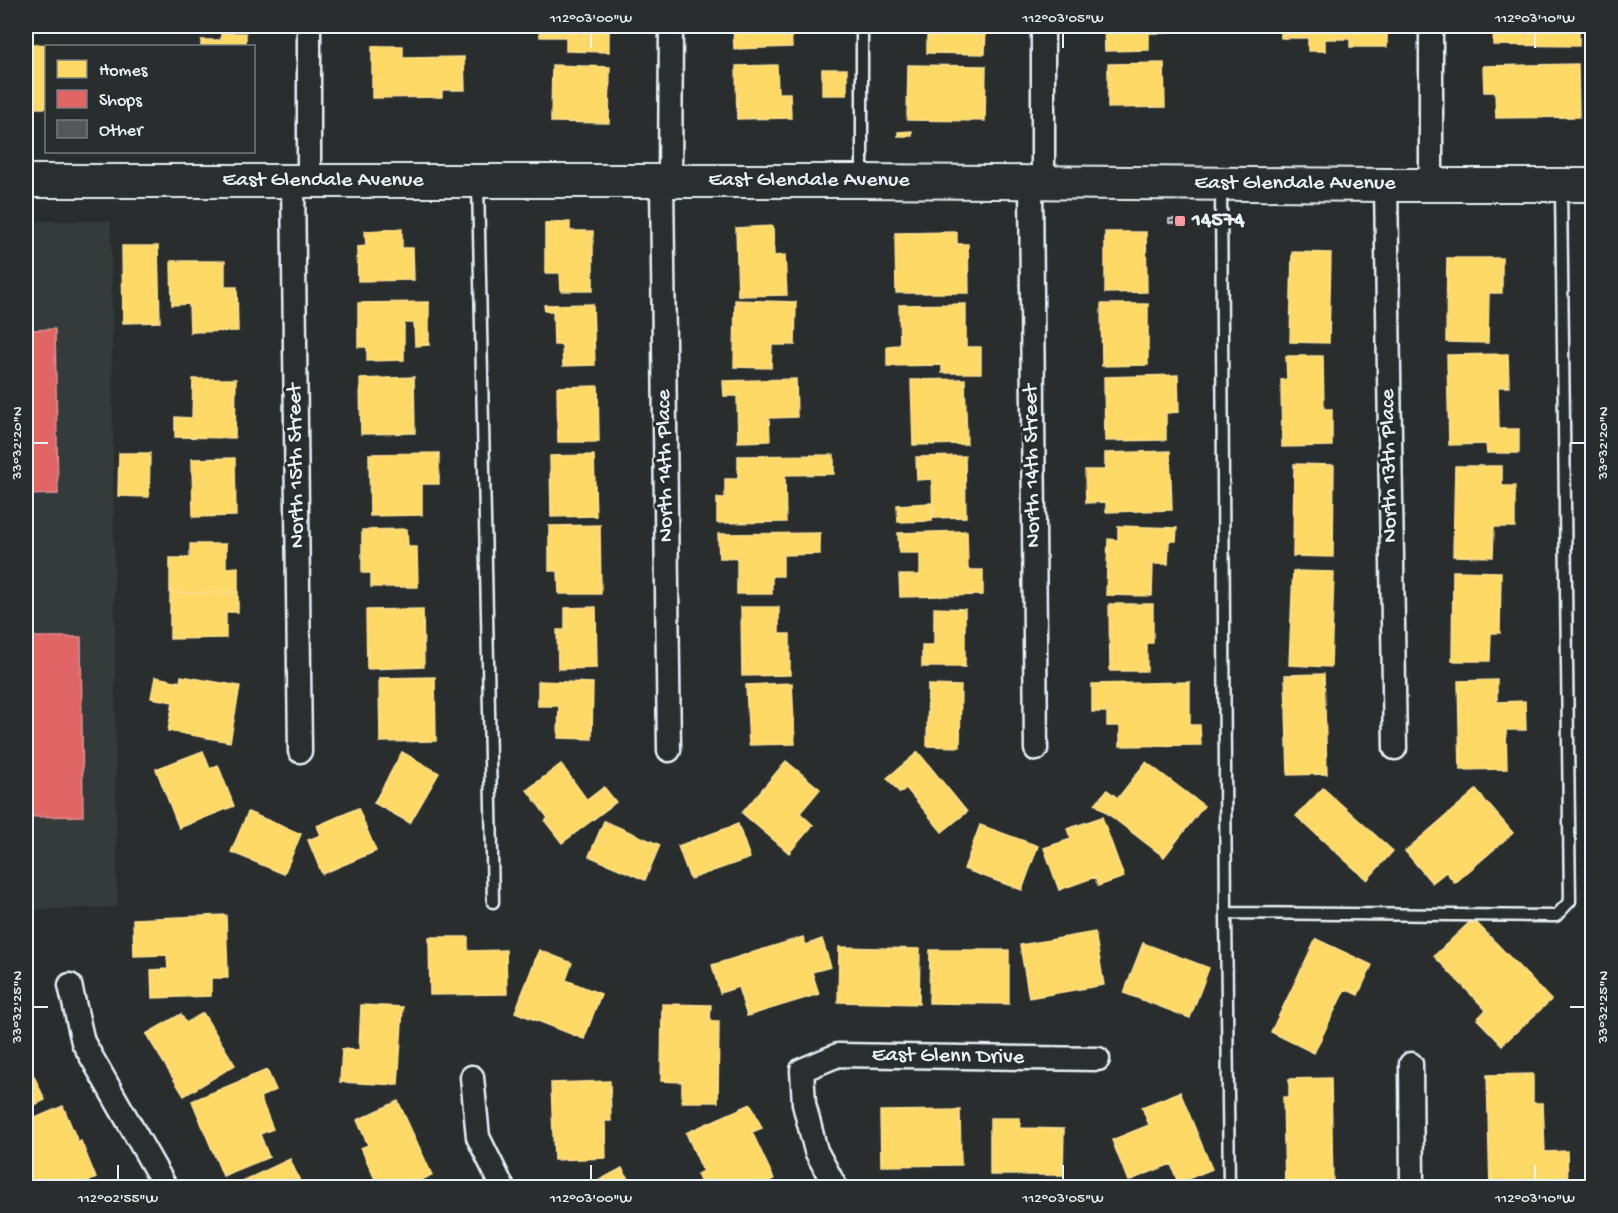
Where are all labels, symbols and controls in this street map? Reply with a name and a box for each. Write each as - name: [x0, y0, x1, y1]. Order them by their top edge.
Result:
- text: 112°03'00"W: [549, 10, 632, 28]
- text: 112°03'05"W: [1021, 10, 1104, 28]
- text: 112°03'10"W: [1494, 10, 1575, 28]
- legend: [45, 45, 255, 153]
- text: Homes: [99, 61, 149, 82]
- text: Shops: [99, 91, 143, 112]
- text: Other: [99, 121, 144, 142]
- street label: East Glendale Avenue: [222, 168, 424, 194]
- street label: East Glendale Avenue: [708, 168, 910, 194]
- street label: East Glendale Avenue: [1194, 171, 1396, 197]
- place label: 14574: [1191, 208, 1245, 234]
- marker: 14574: [1173, 214, 1187, 228]
- street label: North 15th Street: [283, 381, 311, 549]
- street label: North 14th Street: [1019, 382, 1047, 548]
- street label: North 13th Place: [1376, 388, 1404, 543]
- street label: North 14th Place: [652, 389, 680, 543]
- text: 33°32'20"N: [9, 406, 27, 481]
- text: 33°32'20"N: [1595, 406, 1613, 481]
- text: 33°32'25"N: [9, 971, 27, 1044]
- text: 33°32'25"N: [1595, 971, 1613, 1044]
- street label: East Glenn Drive: [872, 1043, 1025, 1071]
- text: 112°02'55"W: [77, 1190, 159, 1208]
- text: 112°03'00"W: [549, 1190, 632, 1208]
- text: 112°03'05"W: [1021, 1190, 1104, 1208]
- text: 112°03'10"W: [1494, 1190, 1575, 1208]

